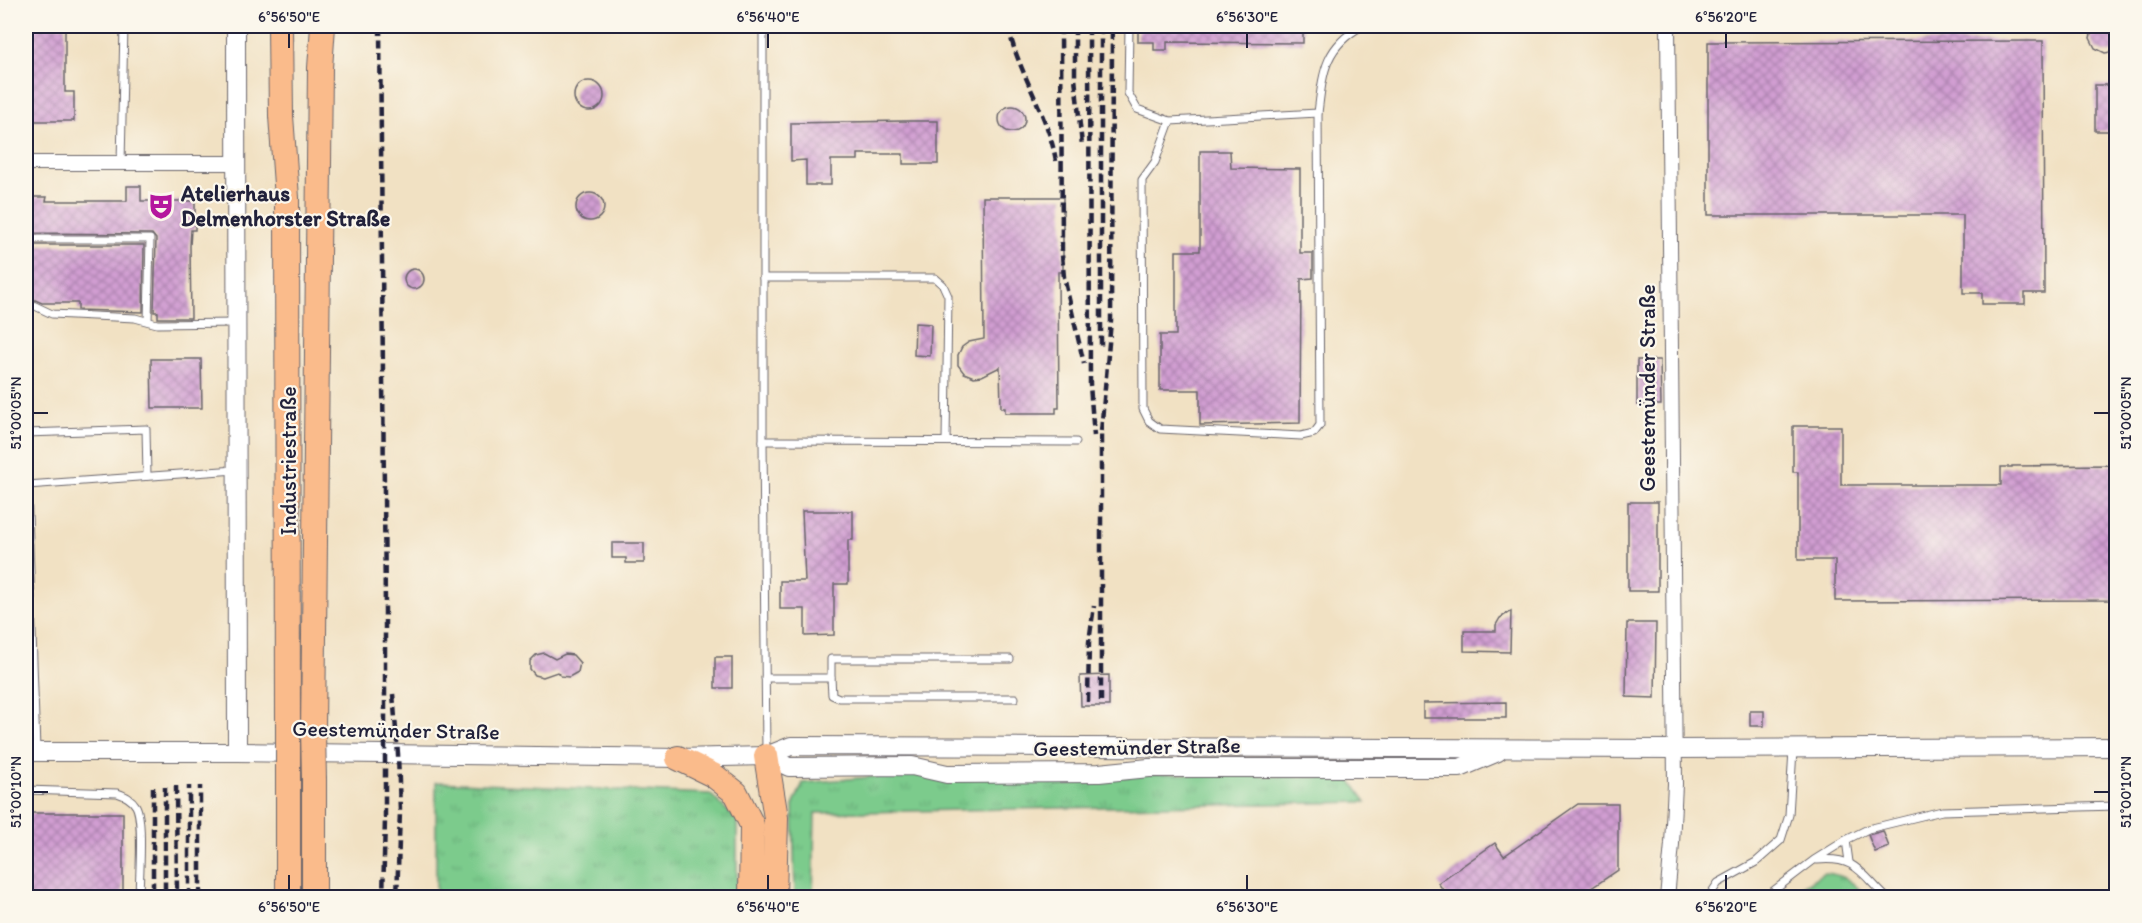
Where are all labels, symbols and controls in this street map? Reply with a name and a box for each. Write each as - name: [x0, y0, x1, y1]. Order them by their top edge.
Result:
- text: 6°56'50"E: [258, 8, 320, 26]
- text: 6°56'40"E: [737, 8, 799, 26]
- text: 6°56'30"E: [1216, 8, 1278, 26]
- text: 6°56'20"E: [1695, 8, 1757, 26]
- place label: Atelierhaus Delmenhorster Straße: [180, 180, 391, 232]
- theatre icon: Atelierhaus Delmenhorster Straße: [146, 191, 176, 221]
- street label: Geestemünder Straße: [1634, 284, 1661, 492]
- text: 51°00'05"N: [7, 376, 25, 450]
- text: 51°00'05"N: [2117, 376, 2135, 450]
- street label: Industriestraße: [275, 386, 302, 536]
- street label: Geestemünder Straße: [292, 715, 500, 745]
- street label: Geestemünder Straße: [1033, 732, 1241, 762]
- text: 51°00'10"N: [7, 756, 25, 828]
- text: 51°00'10"N: [2117, 756, 2135, 828]
- text: 6°56'50"E: [258, 898, 320, 916]
- text: 6°56'40"E: [737, 898, 799, 916]
- text: 6°56'30"E: [1216, 898, 1278, 916]
- text: 6°56'20"E: [1695, 898, 1757, 916]

